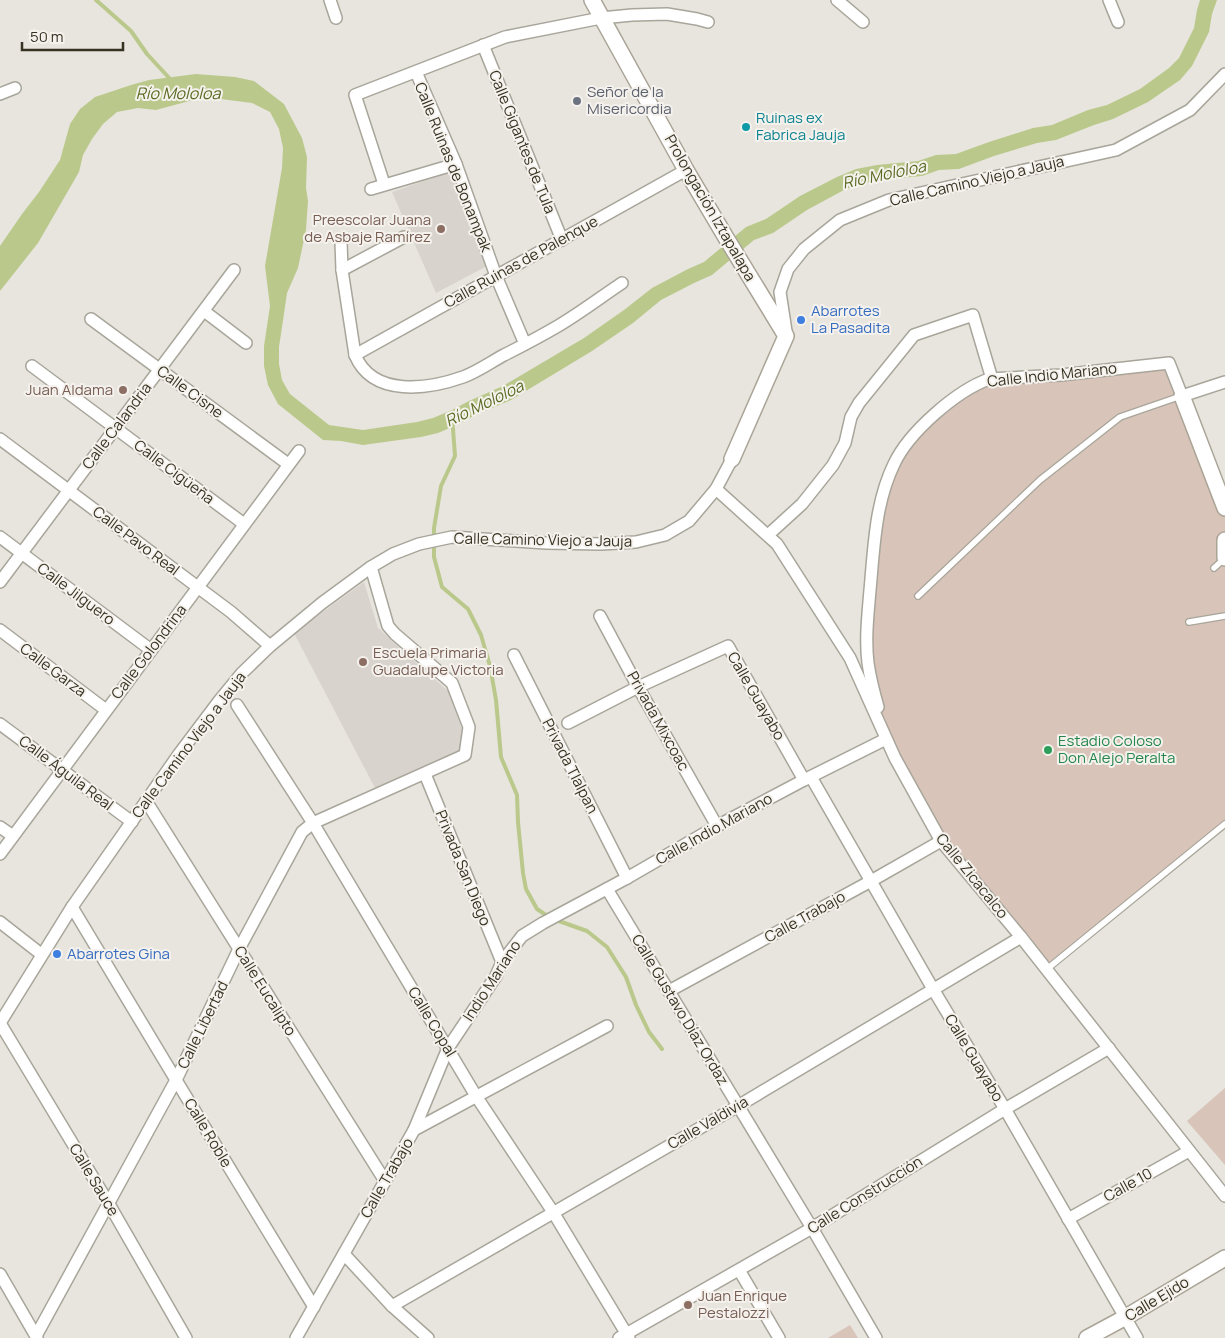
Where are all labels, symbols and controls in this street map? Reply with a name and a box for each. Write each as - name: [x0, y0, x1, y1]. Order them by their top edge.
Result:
- scale bar: [22, 20, 124, 52]
- text: 50 m: [30, 26, 64, 47]
- street label: Calle Gigantes de Tula: [484, 67, 561, 217]
- street label: Calle Ruinas de Bonampak: [410, 79, 497, 255]
- place label: Señor de la Misericordia: [587, 81, 672, 119]
- water label: Río Mololoa: [136, 82, 221, 104]
- marker: Señor de la Misericordia: [571, 95, 583, 107]
- place label: Ruinas ex Fabrica Jauja: [756, 107, 845, 145]
- marker: Ruinas ex Fabrica Jauja: [740, 121, 752, 133]
- street label: Prolongación Iztapalapa: [660, 131, 761, 285]
- street label: Calle Camino Viejo a Jauja: [888, 150, 1066, 211]
- water label: Río Mololoa: [840, 154, 929, 194]
- place label: Preescolar Juana de Asbaje Ramírez: [304, 209, 431, 247]
- street label: Calle Ruinas de Palenque: [440, 210, 602, 313]
- marker: Preescolar Juana de Asbaje Ramírez: [435, 223, 447, 235]
- place label: Abarrotes La Pasadita: [811, 300, 890, 338]
- marker: Abarrotes La Pasadita: [795, 314, 807, 326]
- street label: Calle Indio Mariano: [986, 357, 1118, 392]
- street label: Calle Cisne: [153, 360, 228, 423]
- water label: Río Mololoa: [441, 374, 528, 431]
- street label: Calle Calandria: [77, 378, 156, 473]
- place label: Juan Aldama: [26, 379, 113, 400]
- marker: Juan Aldama: [117, 384, 129, 396]
- street label: Calle Cigüeña: [130, 434, 219, 509]
- street label: Calle Pavo Real: [89, 501, 184, 580]
- street label: Calle Camino Viejo a Jauja: [454, 527, 632, 552]
- street label: Calle Jilguero: [33, 557, 120, 630]
- street label: Calle Golondrina: [106, 600, 191, 703]
- street label: Calle Garza: [16, 638, 91, 701]
- place label: Escuela Primaria Guadalupe Victoria: [373, 642, 503, 680]
- street label: Calle Guayabo: [723, 648, 790, 744]
- marker: Escuela Primaria Guadalupe Victoria: [357, 656, 369, 668]
- street label: Calle Camino Viejo a Jauja: [127, 667, 251, 822]
- street label: Privada Mixcoac: [622, 667, 695, 774]
- street label: Privada Tlalpan: [537, 715, 603, 817]
- street label: Calle Águila Real: [15, 730, 118, 815]
- place label: Estadio Coloso Don Alejo Peralta: [1058, 730, 1175, 768]
- marker: Estadio Coloso Don Alejo Peralta: [1042, 744, 1054, 756]
- street label: Calle Indio Mariano: [652, 788, 776, 869]
- street label: Privada San Diego: [431, 807, 496, 929]
- street label: Calle Zicacalco: [931, 829, 1013, 923]
- street label: Calle Trabajo: [761, 886, 849, 947]
- street label: Calle Gustavo Díaz Ordaz: [627, 930, 734, 1089]
- street label: Indio Mariano: [458, 936, 526, 1025]
- street label: Calle Eucalipto: [229, 942, 302, 1040]
- place label: Abarrotes Gina: [67, 943, 170, 964]
- marker: Abarrotes Gina: [51, 948, 63, 960]
- street label: Calle Libertad: [172, 977, 233, 1072]
- street label: Calle Copal: [403, 983, 462, 1061]
- street label: Calle Guayabo: [940, 1010, 1009, 1106]
- street label: Calle Valdivia: [664, 1091, 752, 1154]
- street label: Calle Roble: [180, 1094, 237, 1171]
- street label: Calle Trabajo: [355, 1134, 418, 1222]
- street label: Calle Sauce: [65, 1140, 124, 1220]
- street label: Calle Construcción: [803, 1151, 926, 1238]
- street label: Calle 10: [1100, 1163, 1156, 1207]
- street label: Calle Ejido: [1121, 1271, 1193, 1326]
- place label: Juan Enrique Pestalozzi: [698, 1285, 787, 1323]
- marker: Juan Enrique Pestalozzi: [682, 1299, 694, 1311]

